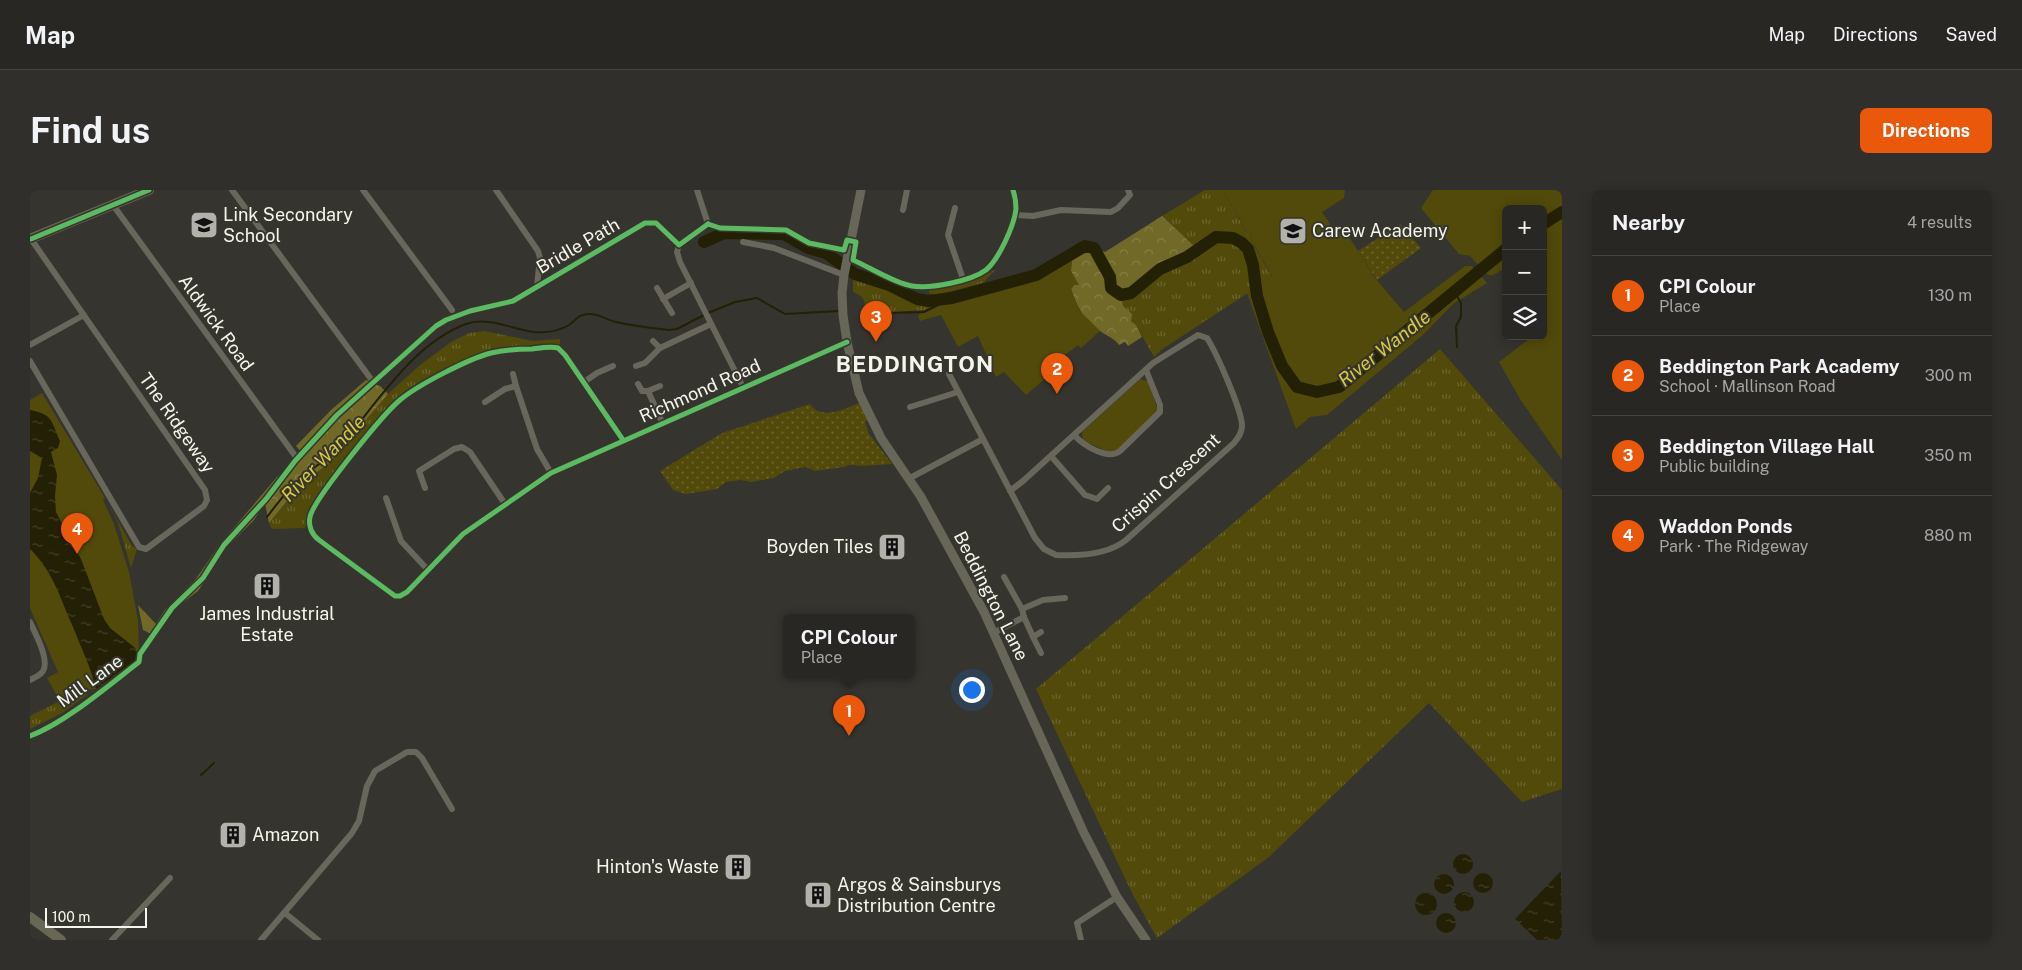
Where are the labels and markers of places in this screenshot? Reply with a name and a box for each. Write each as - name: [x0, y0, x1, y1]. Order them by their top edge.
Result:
- place label: Link Secondary School: [223, 204, 353, 246]
- school or university icon: Link Secondary School: [189, 210, 219, 240]
- school or university icon: Carew Academy: [1278, 216, 1308, 246]
- place label: Carew Academy: [1312, 220, 1448, 241]
- pin: 3: [860, 301, 892, 342]
- pin: 2: [1041, 353, 1073, 394]
- pin: 4: [61, 513, 93, 554]
- building icon: Boyden Tiles: [877, 532, 907, 562]
- place label: Boyden Tiles: [766, 536, 873, 557]
- building icon: James Industrial Estate: [252, 571, 282, 601]
- place label: James Industrial Estate: [199, 603, 335, 645]
- pin: 1: [833, 695, 865, 736]
- building icon: Amazon: [218, 820, 248, 850]
- place label: Amazon: [252, 824, 319, 845]
- building icon: Hinton's Waste: [723, 852, 753, 882]
- place label: Hinton's Waste: [596, 856, 719, 877]
- place label: Argos & Sainsburys Distribution Centre: [837, 874, 1001, 916]
- building icon: Argos & Sainsburys Distribution Centre: [803, 880, 833, 910]

